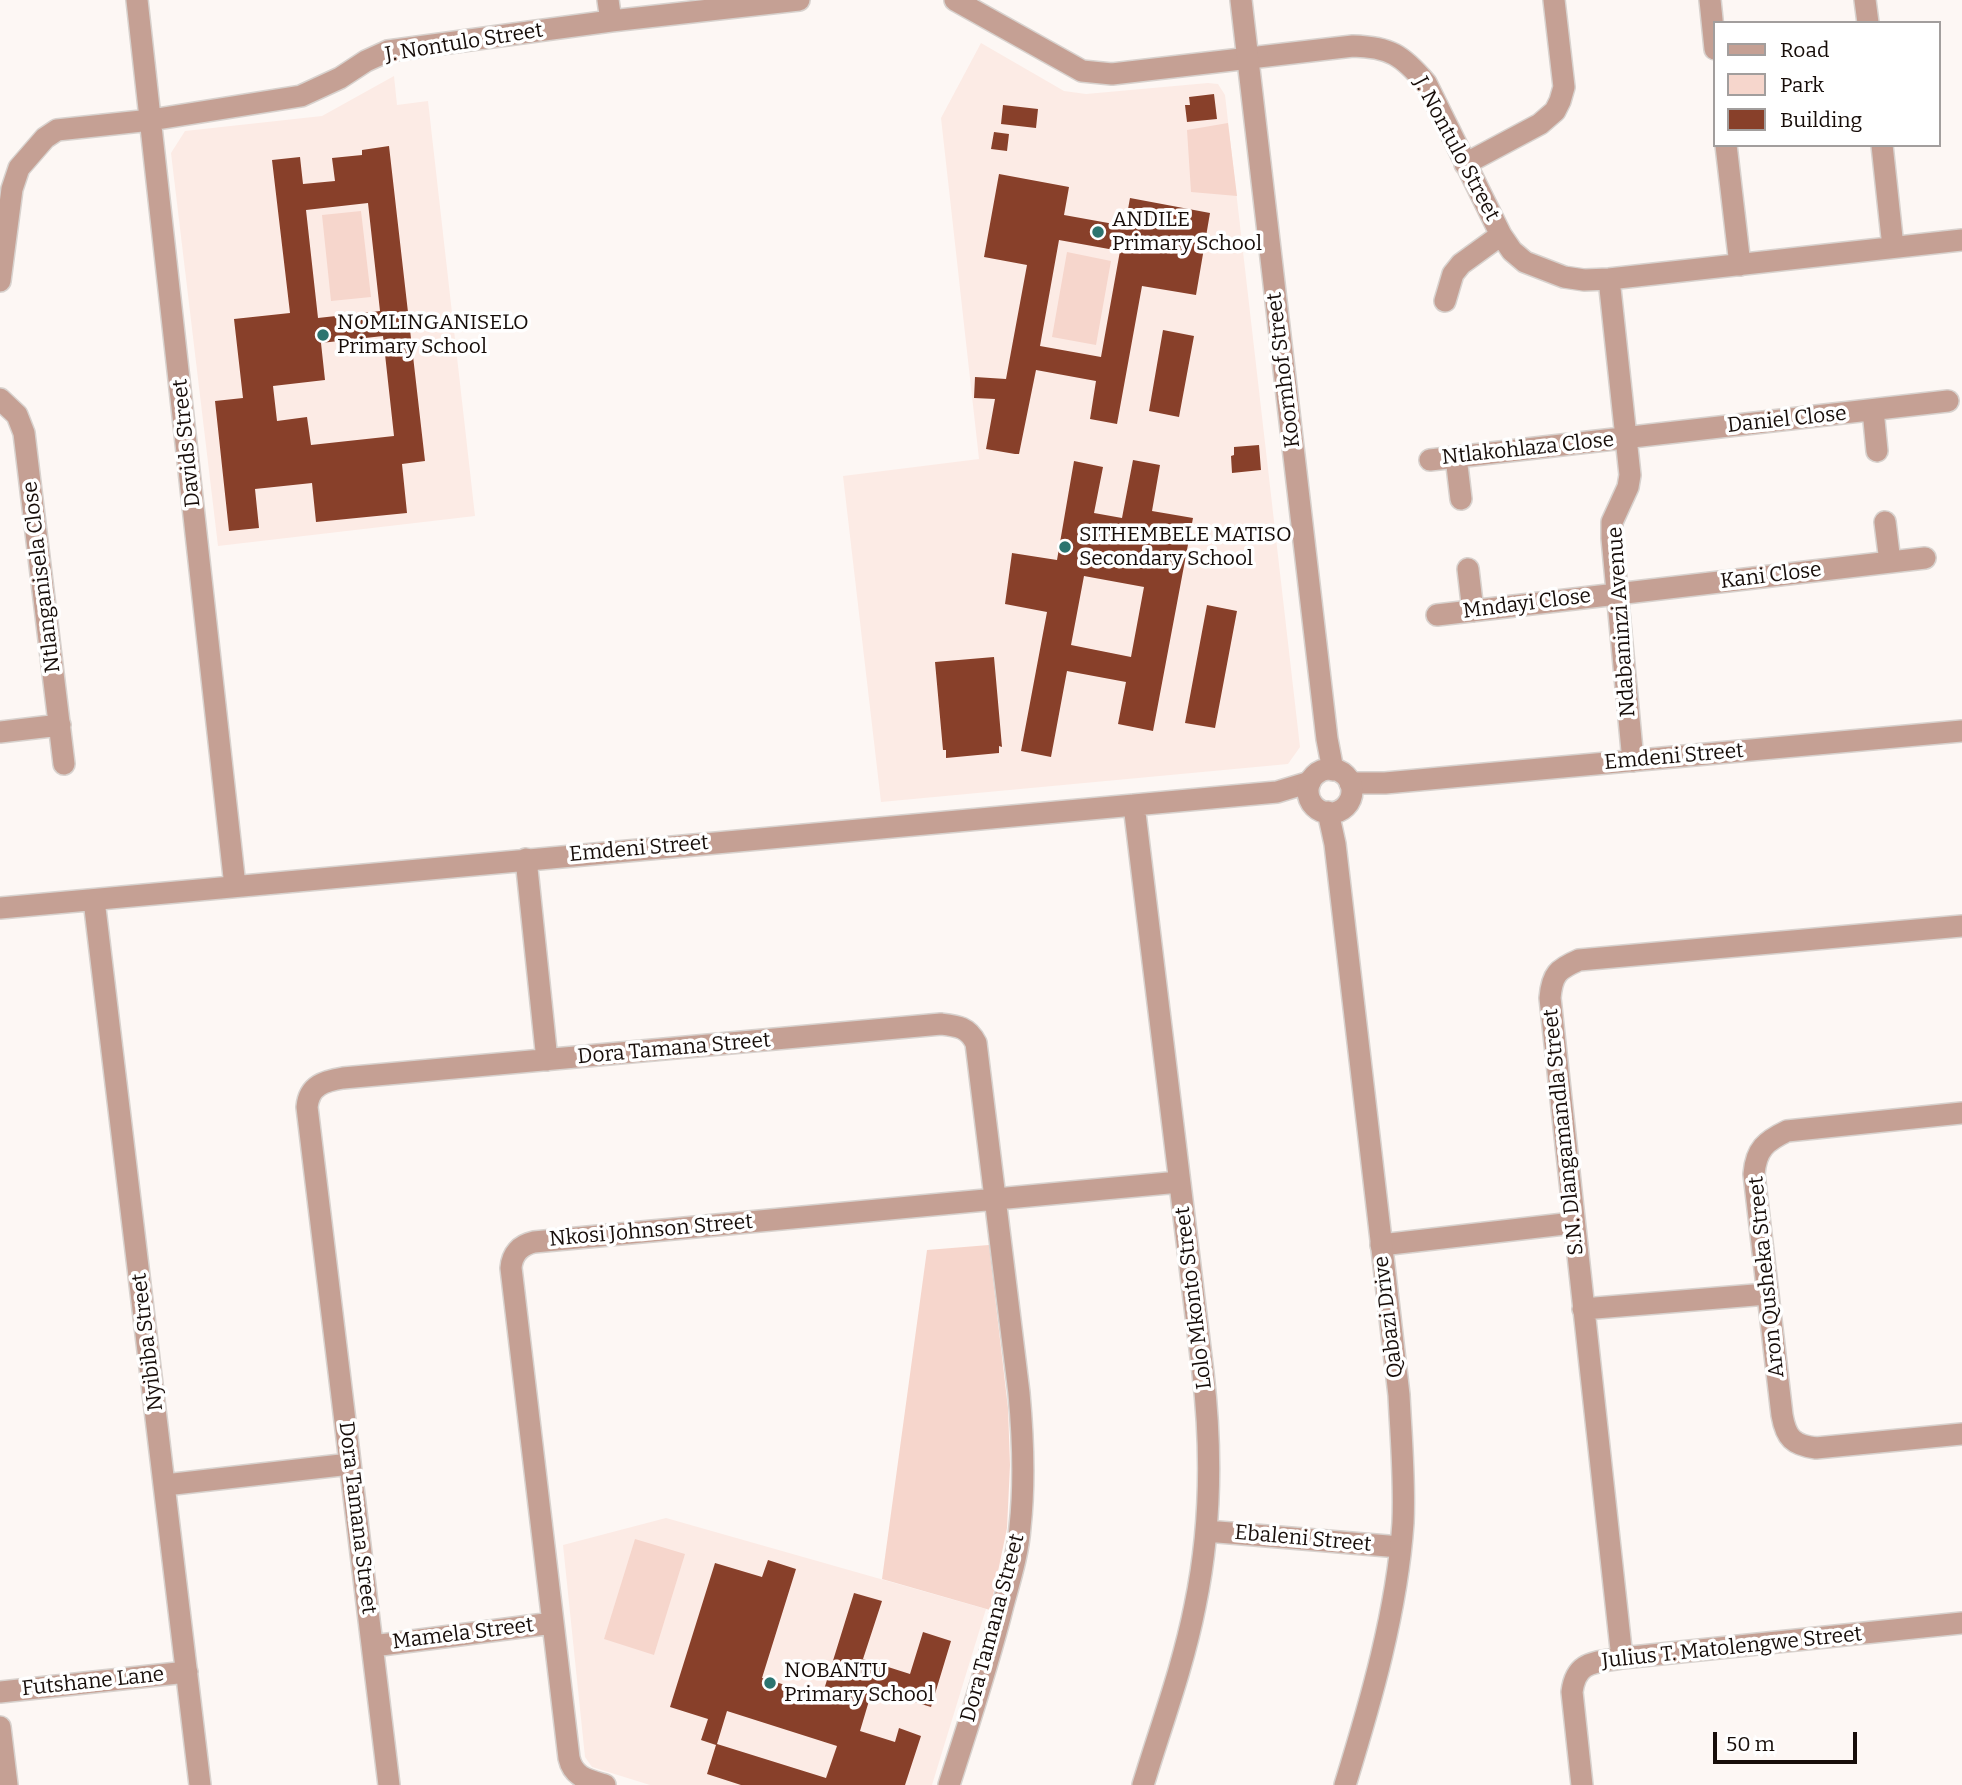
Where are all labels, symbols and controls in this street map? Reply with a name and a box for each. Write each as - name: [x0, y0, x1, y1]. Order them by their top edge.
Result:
- street label: J. Nontulo Street: [383, 18, 545, 68]
- legend: [1714, 21, 1941, 147]
- text: Road: [1780, 37, 1829, 63]
- text: Park: [1780, 72, 1824, 98]
- street label: J. Nontulo Street: [1407, 73, 1505, 225]
- text: Building: [1780, 107, 1862, 133]
- place label: ANDILE Primary School: [1112, 207, 1262, 257]
- marker: ANDILE Primary School: [1090, 224, 1106, 240]
- street label: Koornhof Street: [1262, 291, 1306, 449]
- place label: NOMLINGANISELO Primary School: [337, 310, 529, 360]
- marker: NOMLINGANISELO Primary School: [315, 327, 331, 343]
- street label: Davids Street: [168, 378, 206, 508]
- street label: Daniel Close: [1726, 401, 1848, 439]
- street label: Ntlakohlaza Close: [1441, 427, 1615, 471]
- street label: Ntlanganisela Close: [18, 480, 66, 674]
- place label: SITHEMBELE MATISO Secondary School: [1079, 522, 1292, 572]
- street label: Ndabaninzi Avenue: [1603, 526, 1641, 718]
- marker: SITHEMBELE MATISO Secondary School: [1057, 539, 1073, 555]
- street label: Kani Close: [1719, 557, 1823, 595]
- street label: Mndayi Close: [1461, 584, 1593, 624]
- street label: Emdeni Street: [1603, 738, 1745, 776]
- street label: Emdeni Street: [568, 830, 710, 868]
- street label: S.N. Dlangamandla Street: [1539, 1007, 1589, 1257]
- street label: Dora Tamana Street: [576, 1028, 772, 1070]
- street label: Aron Qusheka Street: [1744, 1175, 1790, 1379]
- street label: Lolo Mkonto Street: [1170, 1205, 1218, 1391]
- street label: Nkosi Johnson Street: [548, 1210, 754, 1252]
- street label: Qabazi Drive: [1369, 1255, 1409, 1379]
- street label: Nyibiba Street: [127, 1272, 169, 1412]
- street label: Dora Tamana Street: [333, 1420, 381, 1616]
- street label: Ebaleni Street: [1234, 1520, 1372, 1558]
- street label: Dora Tamana Street: [956, 1531, 1030, 1725]
- street label: Mamela Street: [391, 1613, 535, 1655]
- street label: Julius T. Matolengwe Street: [1601, 1622, 1863, 1674]
- place label: NOBANTU Primary School: [784, 1658, 934, 1708]
- street label: Futshane Lane: [21, 1662, 165, 1702]
- marker: NOBANTU Primary School: [762, 1675, 778, 1691]
- scale bar: [1717, 1718, 1860, 1762]
- text: 50 m: [1726, 1731, 1775, 1757]

